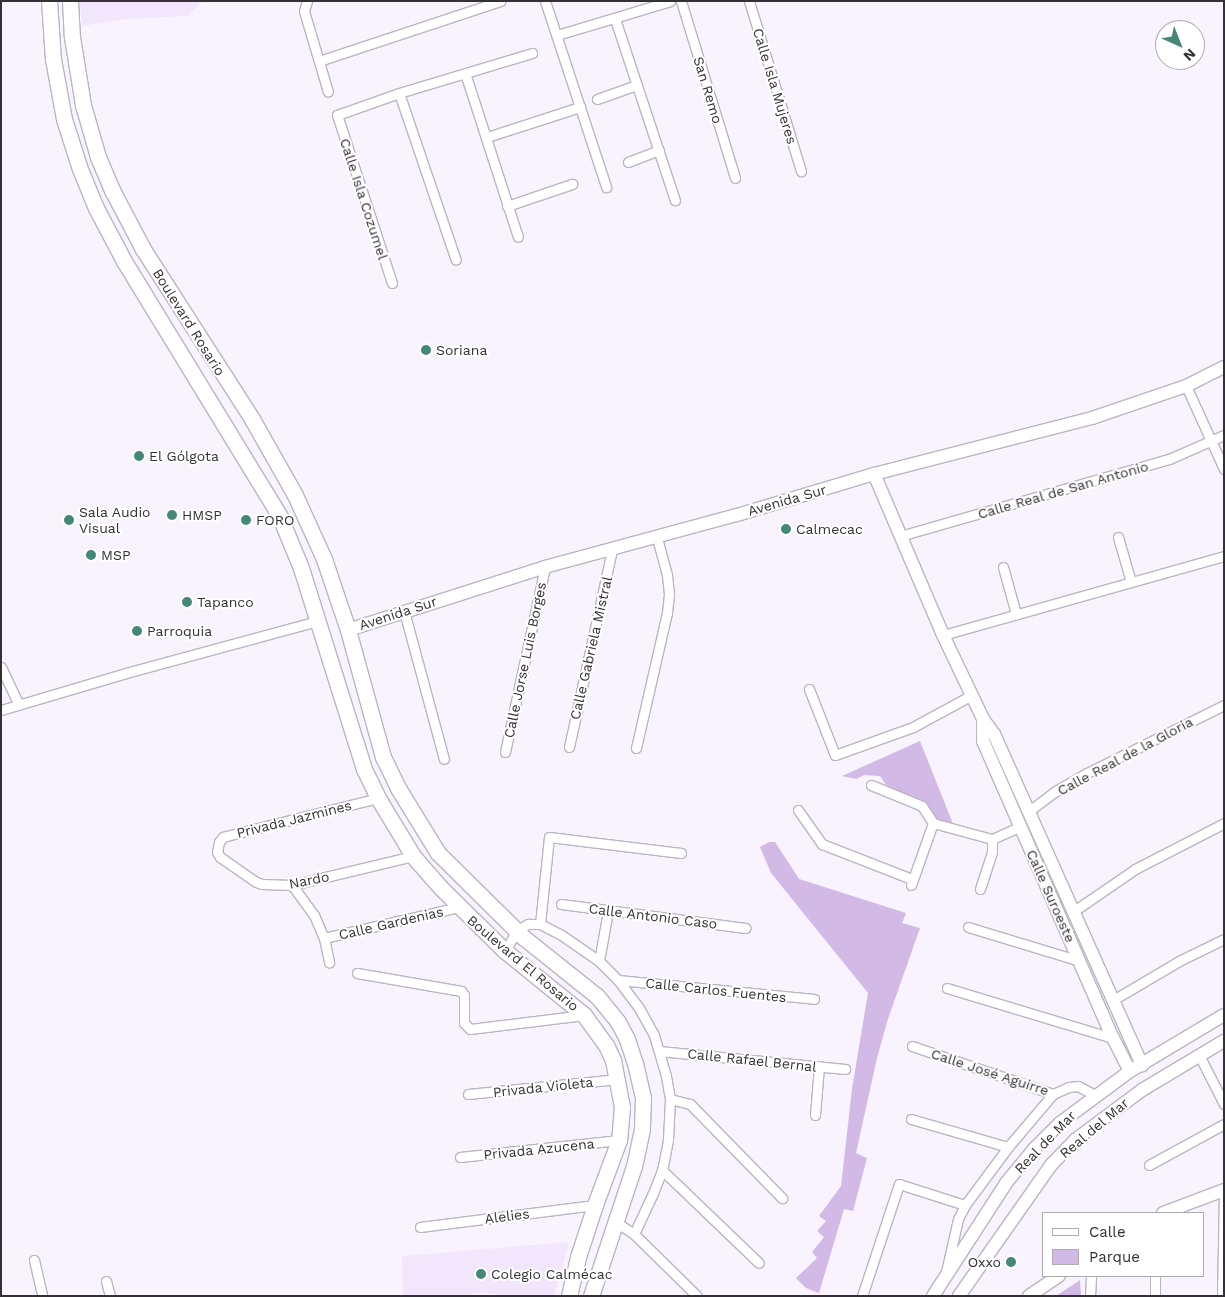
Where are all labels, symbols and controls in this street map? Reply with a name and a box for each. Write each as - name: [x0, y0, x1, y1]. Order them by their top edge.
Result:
- north arrow: [1155, 20, 1205, 70]
- street label: Calle Isla Mujeres: [749, 26, 801, 146]
- text: N: [1180, 46, 1199, 64]
- street label: San Remo: [690, 55, 726, 125]
- street label: Calle Isla Cozumel: [336, 136, 392, 262]
- street label: Boulevard Rosario: [149, 265, 229, 379]
- place label: Soriana: [436, 342, 487, 358]
- marker: Soriana: [420, 344, 432, 356]
- place label: El Gólgota: [149, 448, 219, 464]
- marker: El Gólgota: [133, 450, 145, 462]
- street label: Calle Real de San Antonio: [975, 457, 1151, 523]
- street label: Avenida Sur: [746, 481, 828, 519]
- place label: Sala Audio Visual: [79, 504, 151, 536]
- place label: HMSP: [182, 507, 222, 523]
- marker: HMSP: [166, 509, 178, 521]
- place label: FORO: [256, 512, 295, 528]
- marker: Sala Audio Visual: [63, 514, 75, 526]
- marker: FORO: [240, 514, 252, 526]
- place label: Calmecac: [796, 521, 863, 537]
- marker: Calmecac: [780, 523, 792, 535]
- place label: MSP: [101, 547, 130, 563]
- marker: MSP: [85, 549, 97, 561]
- street label: Calle Gabriela Mistral: [566, 575, 616, 721]
- street label: Calle Jorse Luis Borges: [500, 580, 550, 740]
- street label: Avenida Sur: [357, 592, 439, 634]
- place label: Tapanco: [197, 594, 254, 610]
- marker: Tapanco: [181, 596, 193, 608]
- place label: Parroquia: [147, 623, 212, 639]
- marker: Parroquia: [131, 625, 143, 637]
- street label: Calle Real de la Gloria: [1054, 713, 1196, 799]
- street label: Privada Jazmines: [234, 796, 354, 842]
- street label: Calle Suroeste: [1023, 847, 1079, 945]
- street label: Nardo: [287, 868, 331, 892]
- street label: Calle Antonio Caso: [588, 900, 718, 932]
- street label: Calle Gardenias: [337, 903, 445, 943]
- street label: Boulevard El Rosario: [464, 911, 582, 1015]
- street label: Calle Carlos Fuentes: [645, 974, 787, 1006]
- street label: Calle Rafael Bernal: [686, 1045, 818, 1075]
- street label: Calle José Aguirre: [929, 1045, 1051, 1099]
- street label: Privada Violeta: [492, 1073, 594, 1101]
- street label: Real del Mar: [1056, 1094, 1132, 1162]
- street label: Real de Mar: [1011, 1107, 1079, 1177]
- street label: Privada Azucena: [482, 1135, 596, 1163]
- street label: Alelies: [484, 1205, 530, 1227]
- legend: [1042, 1212, 1205, 1277]
- text: Calle: [1089, 1223, 1126, 1241]
- text: Parque: [1089, 1248, 1140, 1266]
- place label: Oxxo: [968, 1254, 1001, 1270]
- marker: Oxxo: [1005, 1256, 1017, 1268]
- place label: Colegio Calmécac: [491, 1266, 613, 1282]
- marker: Colegio Calmécac: [475, 1268, 487, 1280]

